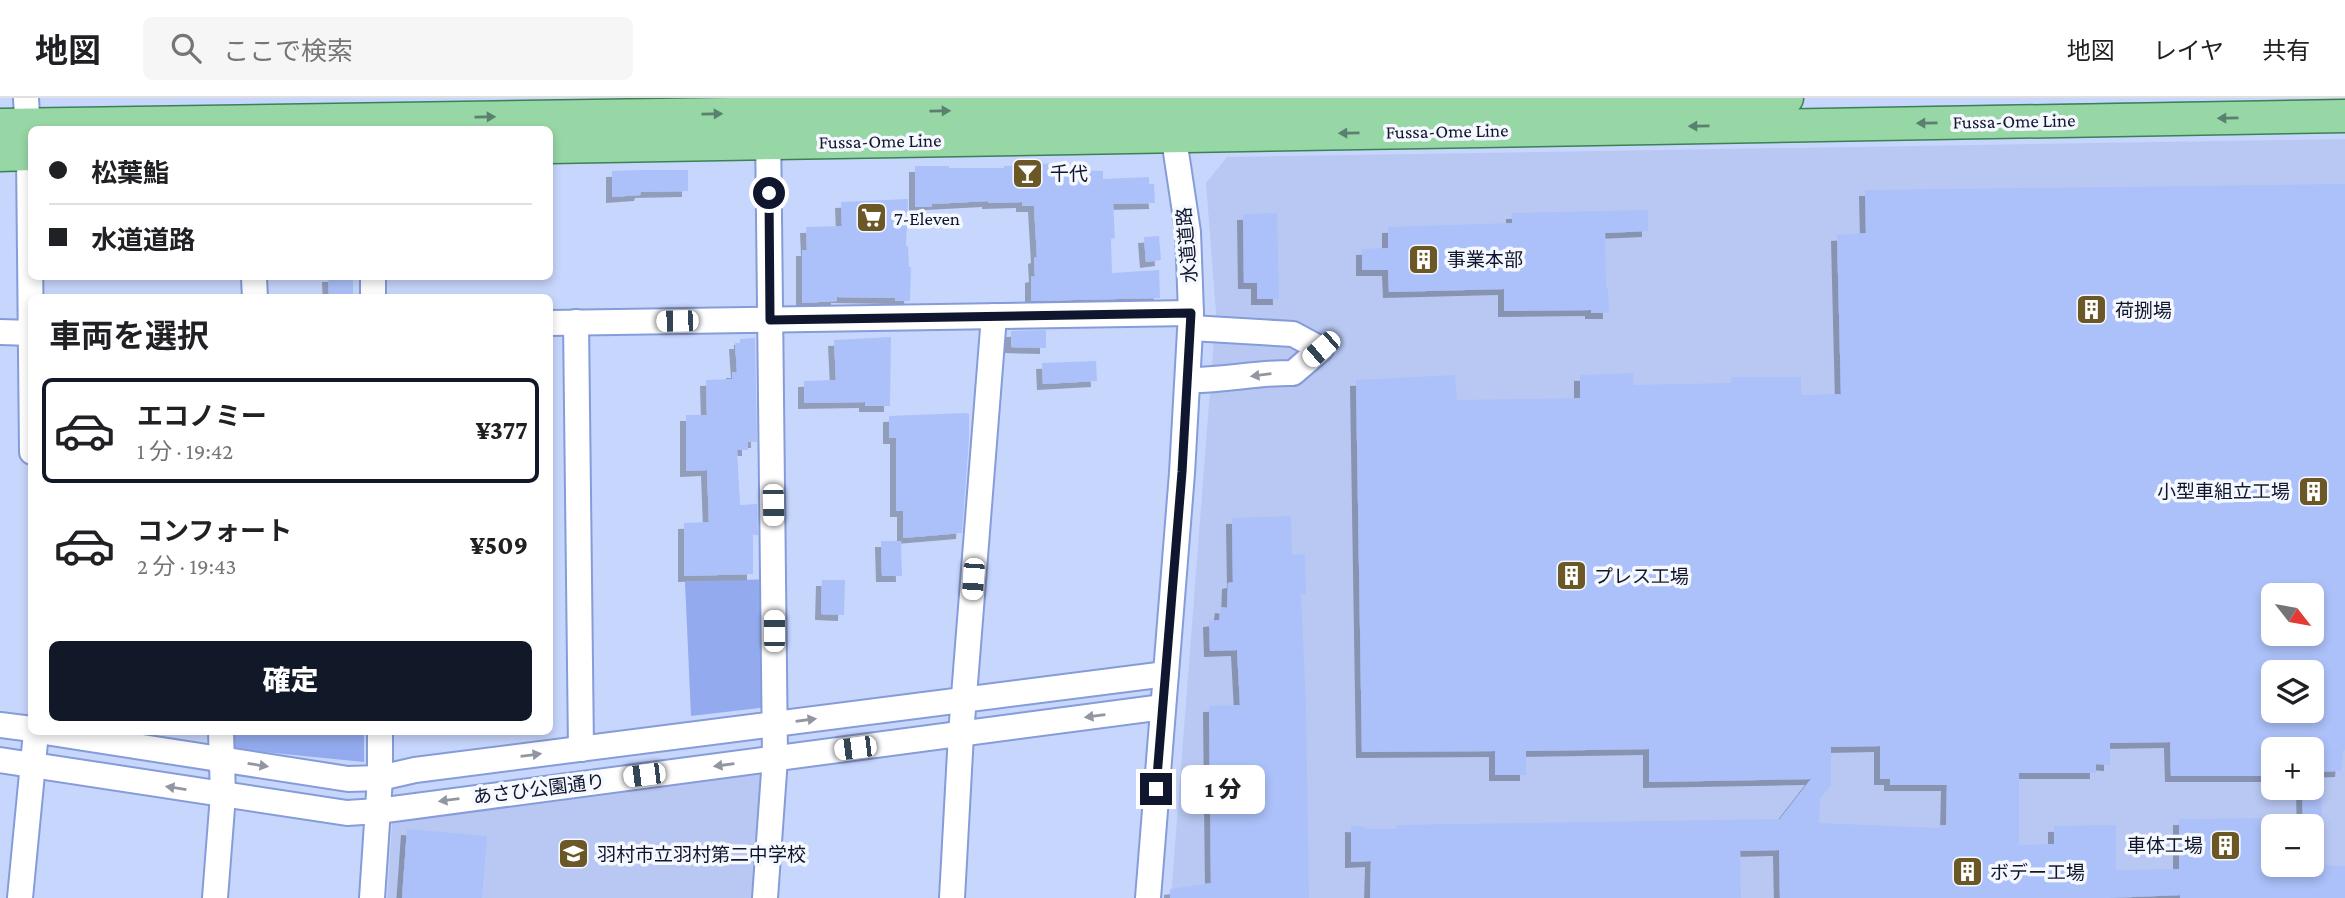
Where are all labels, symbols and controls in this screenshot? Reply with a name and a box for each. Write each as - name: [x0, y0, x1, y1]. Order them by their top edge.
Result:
- search box: [143, 17, 633, 80]
- icon: search: [167, 29, 205, 67]
- text: 地図: [35, 32, 101, 69]
- text: ここで検索: [223, 37, 353, 66]
- text: 地図: [2067, 37, 2115, 64]
- text: レイヤ: [2153, 37, 2224, 64]
- text: 共有: [2262, 37, 2310, 64]
- one-way arrow: [929, 105, 951, 116]
- one-way arrow: [701, 108, 723, 119]
- street label: Fussa-Ome Line: [1952, 109, 2076, 133]
- one-way arrow: [474, 111, 496, 123]
- one-way arrow: [2217, 112, 2239, 124]
- one-way arrow: [1916, 117, 1938, 128]
- street label: Fussa-Ome Line: [1385, 119, 1509, 143]
- one-way arrow: [1688, 120, 1710, 132]
- one-way arrow: [1338, 127, 1360, 139]
- street label: Fussa-Ome Line: [818, 129, 942, 153]
- bar icon: 千代: [1010, 156, 1044, 190]
- text: 松葉鮨: [91, 159, 169, 188]
- place label: 千代: [1050, 163, 1088, 184]
- route start: [753, 177, 785, 209]
- supermarket icon: 7-Eleven: [854, 201, 888, 235]
- street label: 水道道路: [1173, 206, 1201, 284]
- place label: 7-Eleven: [894, 208, 960, 229]
- text: 水道道路: [91, 226, 195, 255]
- building icon: 事業本部: [1407, 242, 1441, 276]
- place label: 事業本部: [1447, 249, 1523, 270]
- building icon: 荷捌場: [2075, 293, 2109, 327]
- place label: 荷捌場: [2115, 300, 2172, 321]
- car: [656, 310, 699, 332]
- text: 車両を選択: [49, 318, 209, 354]
- car: [1299, 327, 1344, 371]
- one-way arrow: [1250, 369, 1272, 380]
- icon: car: [53, 399, 116, 462]
- text: エコノミー: [137, 402, 267, 431]
- text: ¥377: [476, 416, 528, 445]
- text: 1 分 · 19:42: [137, 438, 233, 464]
- building icon: 小型車組立工場: [2296, 474, 2330, 508]
- place label: 小型車組立工場: [2157, 481, 2290, 502]
- car: [763, 484, 784, 526]
- icon: car: [53, 514, 116, 577]
- text: コンフォート: [137, 517, 292, 546]
- text: ¥509: [470, 531, 528, 560]
- text: 2 分 · 19:43: [137, 553, 236, 579]
- car: [962, 557, 985, 601]
- building icon: プレス工場: [1554, 559, 1588, 593]
- place label: プレス工場: [1594, 566, 1689, 587]
- north arrow: [2261, 583, 2324, 646]
- map controls: [2261, 583, 2324, 877]
- car: [764, 610, 785, 652]
- button: 確定: [49, 641, 532, 721]
- button: layers: [2261, 660, 2324, 723]
- one-way arrow: [1084, 711, 1106, 722]
- one-way arrow: [795, 715, 817, 726]
- car: [833, 735, 878, 761]
- button: +: [2261, 737, 2324, 800]
- one-way arrow: [520, 750, 542, 761]
- one-way arrow: [712, 759, 734, 770]
- one-way arrow: [247, 760, 269, 771]
- car: [622, 762, 667, 788]
- callout: 1 分: [1180, 764, 1264, 814]
- street label: あさひ公園通り: [472, 770, 606, 808]
- route end: [1140, 773, 1172, 805]
- text: 1 分: [1205, 776, 1241, 802]
- one-way arrow: [165, 782, 187, 793]
- one-way arrow: [438, 795, 460, 806]
- button: −: [2261, 814, 2324, 877]
- building icon: 車体工場: [2209, 828, 2243, 862]
- place label: 車体工場: [2127, 835, 2203, 856]
- school or university icon: 羽村市立羽村第二中学校: [557, 837, 591, 871]
- place label: 羽村市立羽村第二中学校: [597, 844, 806, 865]
- building icon: ボデー工場: [1950, 855, 1984, 889]
- place label: ボデー工場: [1990, 862, 2085, 883]

